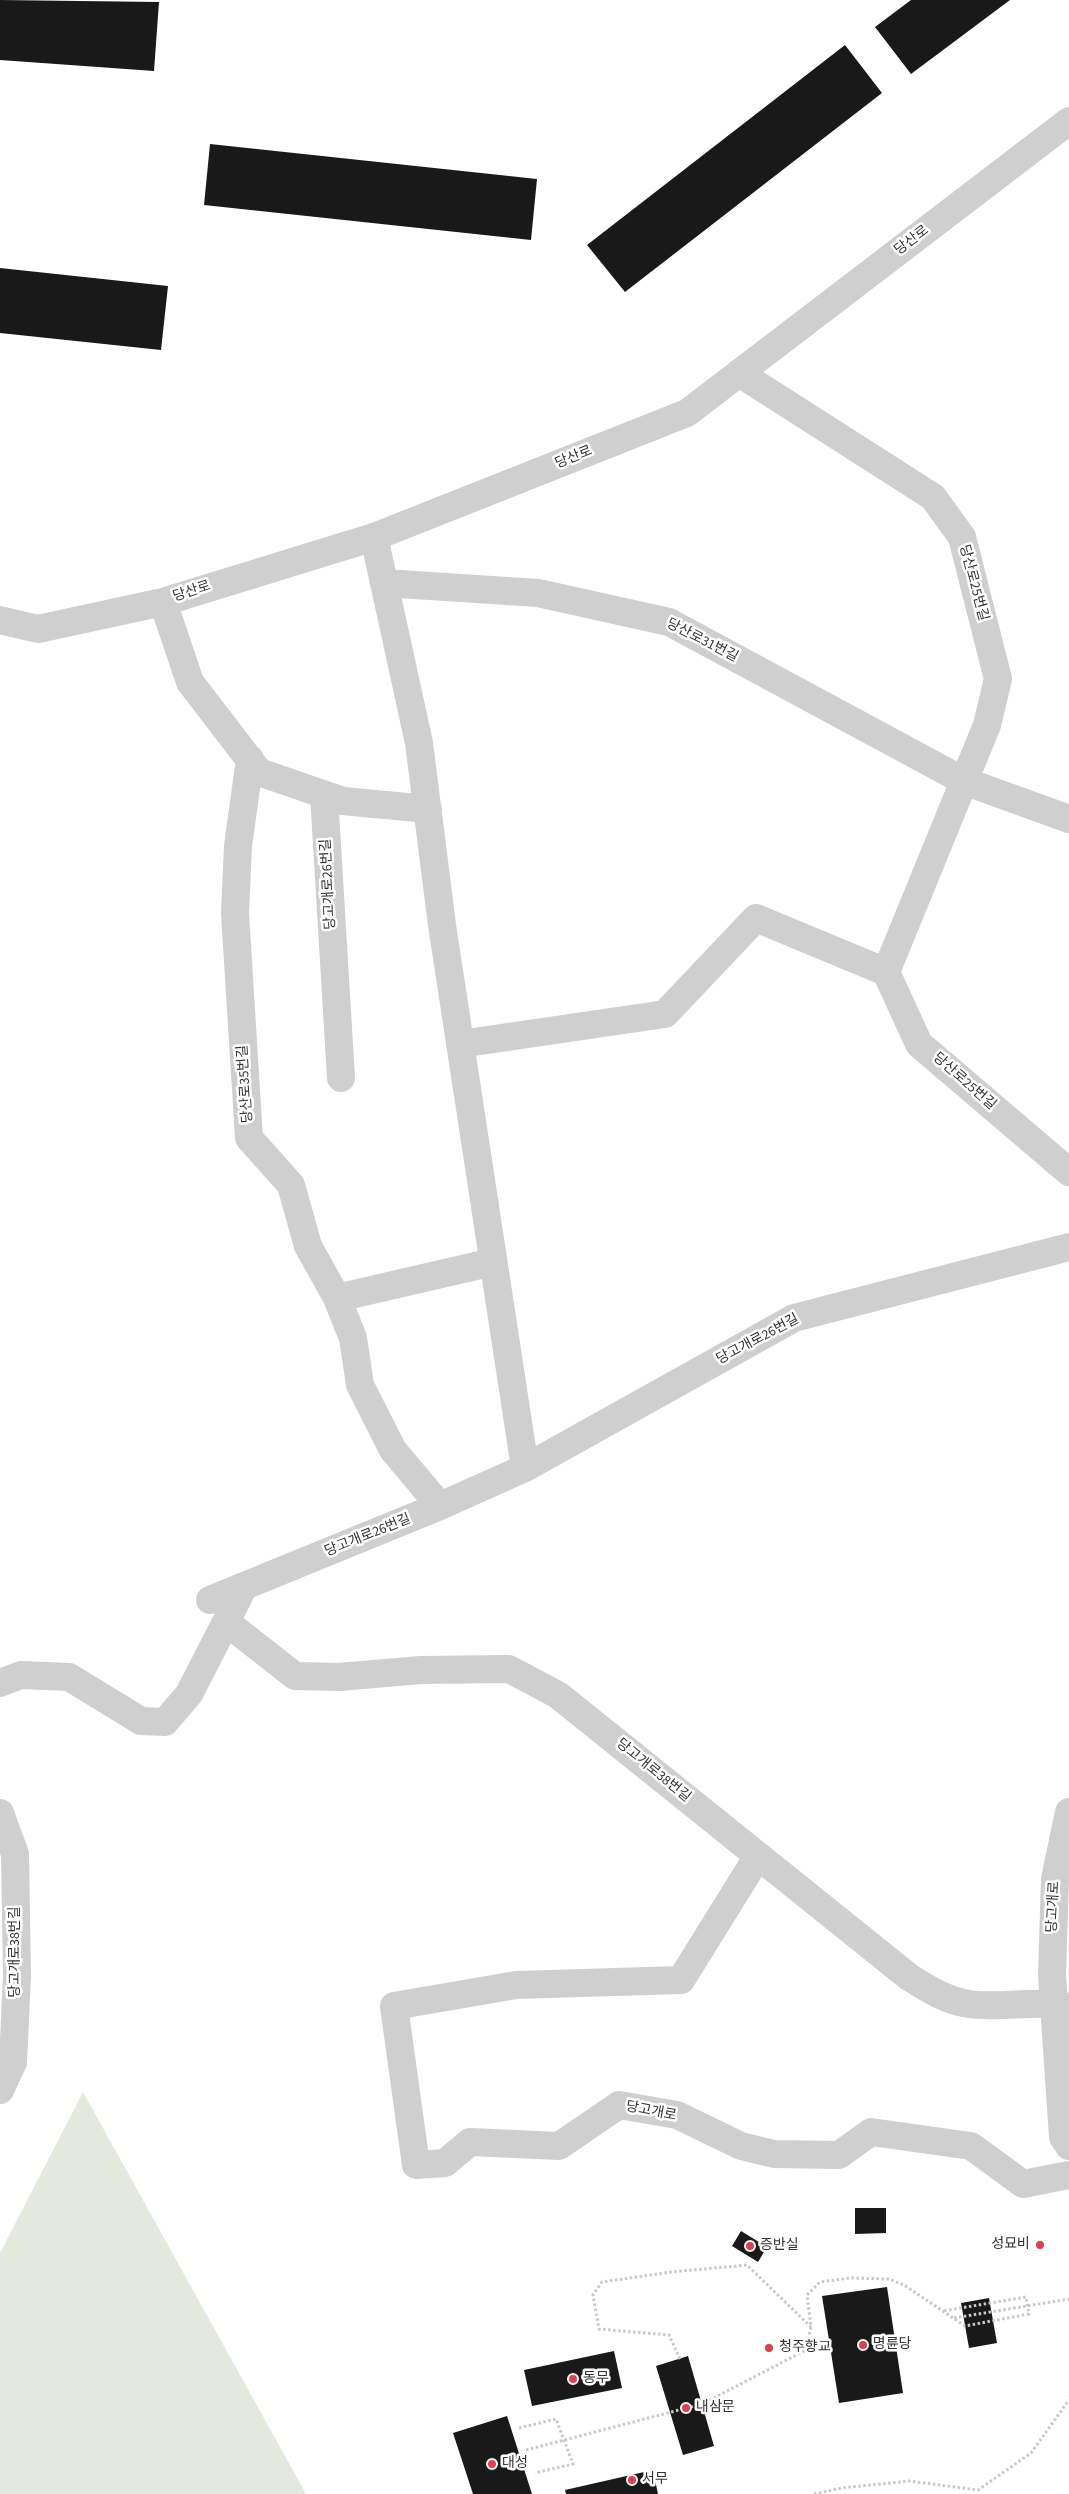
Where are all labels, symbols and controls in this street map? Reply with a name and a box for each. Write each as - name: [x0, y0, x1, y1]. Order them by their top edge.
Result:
- street label: 당산로: [892, 223, 932, 259]
- street label: 당산로: [553, 443, 595, 473]
- street label: 당산로25번길: [955, 543, 991, 623]
- street label: 당산로: [171, 578, 213, 606]
- street label: 당산로31번길: [663, 616, 741, 666]
- street label: 당고개로26번길: [318, 838, 340, 930]
- street label: 당산로35번길: [235, 1044, 257, 1124]
- street label: 당산로25번길: [929, 1050, 999, 1114]
- street label: 당고개로26번길: [714, 1311, 802, 1369]
- street label: 당고개로26번길: [323, 1511, 413, 1561]
- street label: 당고개로38번길: [612, 1736, 694, 1806]
- street label: 당고개로: [1044, 1881, 1064, 1933]
- street label: 당고개로38번길: [8, 1906, 24, 1998]
- street label: 당고개로: [624, 2099, 678, 2125]
- place label: 성묘비: [991, 2237, 1030, 2253]
- place label: 증반실: [760, 2238, 799, 2254]
- marker: 성묘비: [1034, 2239, 1046, 2251]
- marker: 증반실: [744, 2240, 756, 2252]
- place label: 명륜당: [873, 2337, 912, 2353]
- marker: 명륜당: [857, 2339, 869, 2351]
- place label: 청주향교: [779, 2340, 831, 2356]
- marker: 청주향교: [763, 2342, 775, 2354]
- place label: 동무: [583, 2371, 609, 2387]
- marker: 동무: [567, 2373, 579, 2385]
- place label: 내삼문: [696, 2400, 735, 2416]
- marker: 내삼문: [680, 2402, 692, 2414]
- place label: 대성: [502, 2456, 528, 2472]
- marker: 대성: [486, 2458, 498, 2470]
- place label: 서무: [642, 2472, 668, 2488]
- marker: 서무: [626, 2474, 638, 2486]

